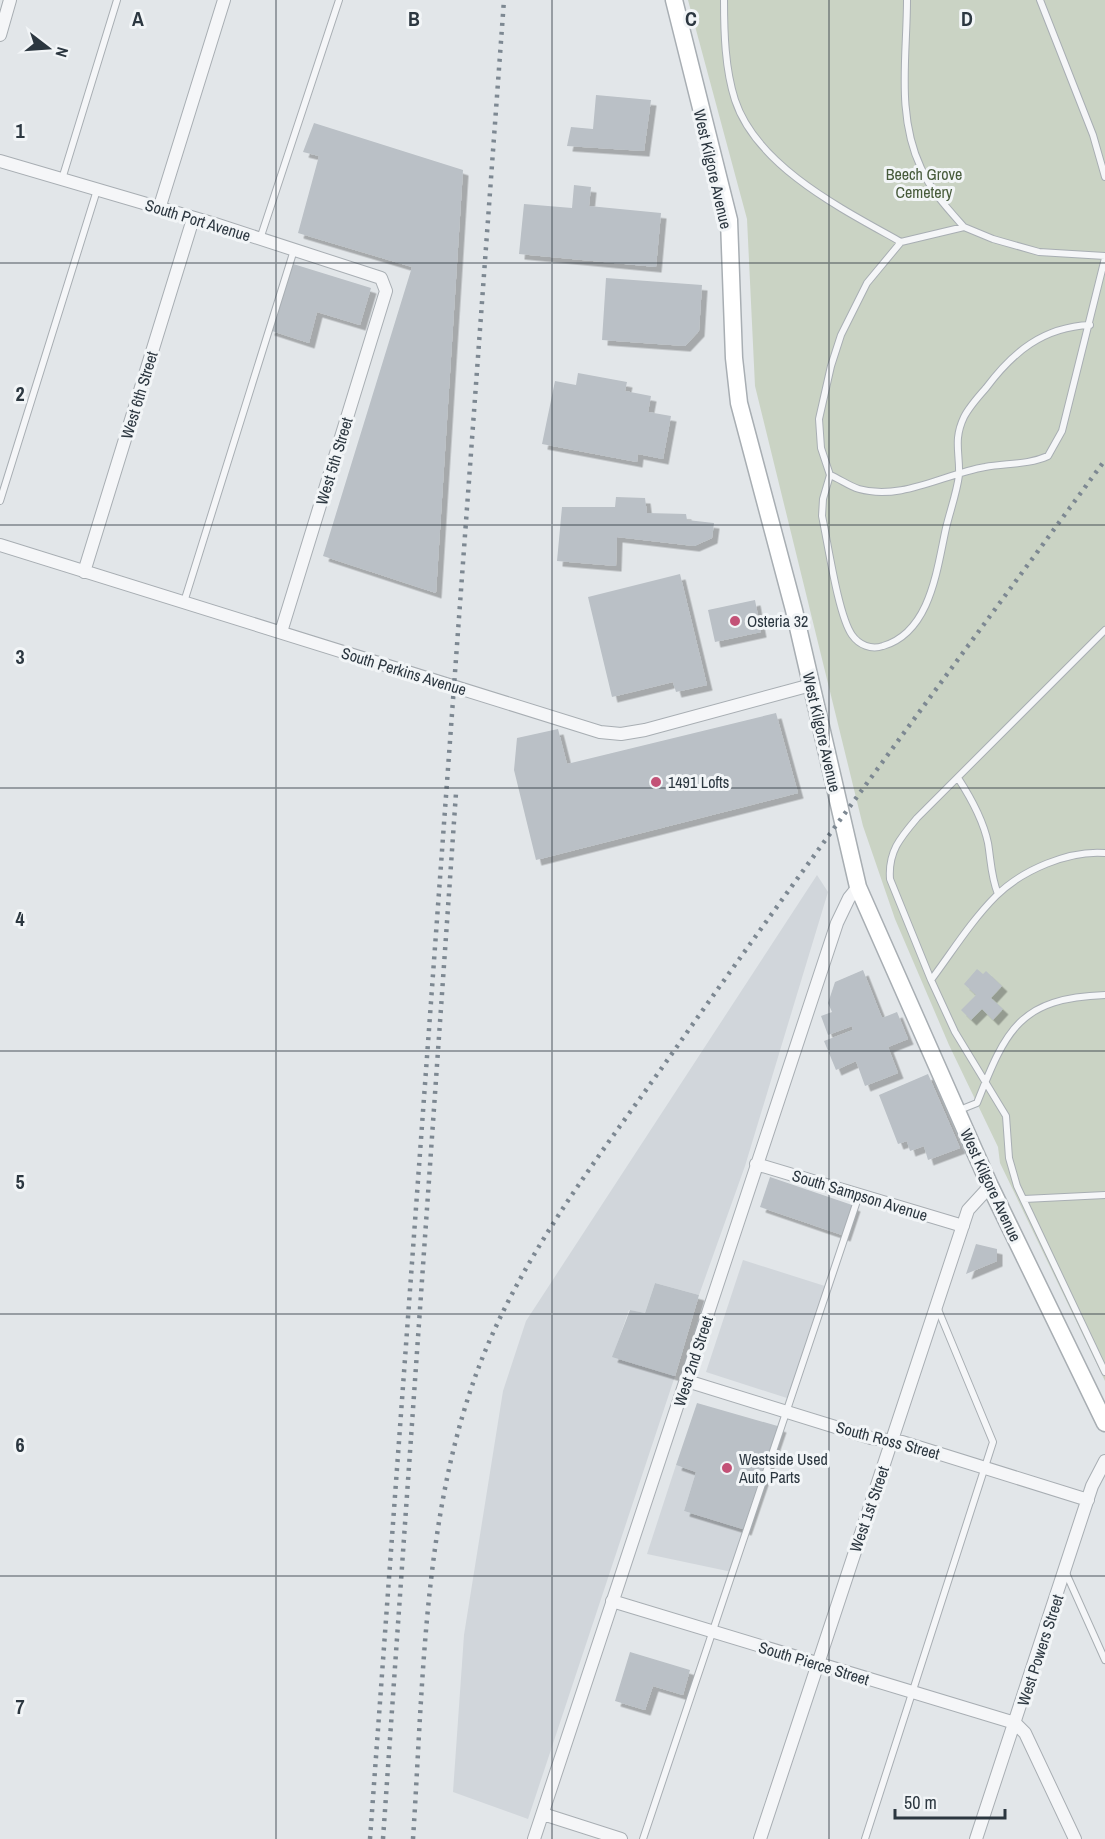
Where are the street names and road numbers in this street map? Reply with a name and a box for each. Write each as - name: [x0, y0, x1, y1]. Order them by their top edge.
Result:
- street label: West Kilgore Avenue: [689, 107, 737, 231]
- street label: South Port Avenue: [143, 194, 253, 246]
- street label: West 6th Street: [115, 348, 163, 441]
- street label: West 5th Street: [310, 414, 358, 507]
- street label: South Perkins Avenue: [339, 642, 469, 700]
- street label: West Kilgore Avenue: [798, 670, 846, 794]
- street label: West Kilgore Avenue: [955, 1125, 1027, 1245]
- street label: South Sampson Avenue: [790, 1164, 930, 1226]
- street label: West 2nd Street: [668, 1313, 718, 1409]
- street label: South Ross Street: [834, 1416, 943, 1464]
- street label: West 1st Street: [844, 1463, 894, 1555]
- street label: West Powers Street: [1012, 1591, 1068, 1708]
- street label: South Pierce Street: [756, 1636, 872, 1690]

